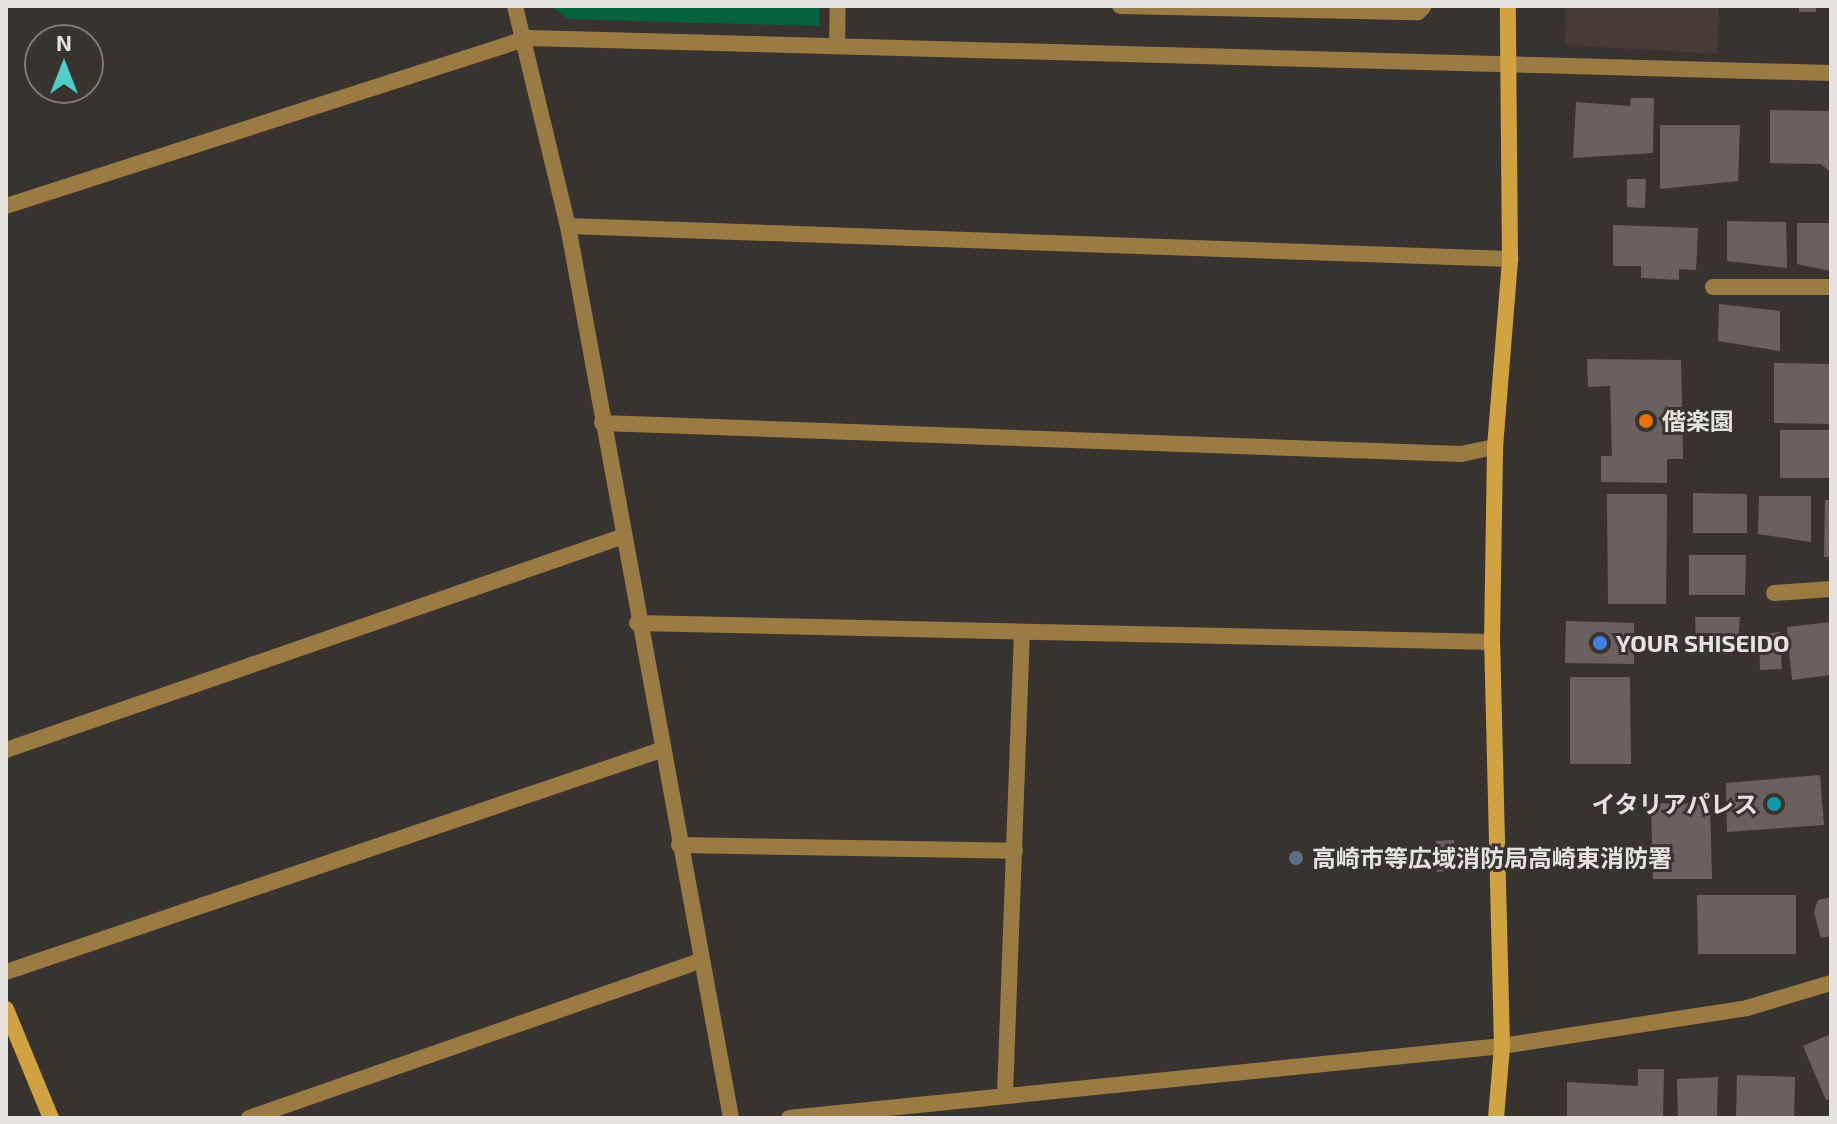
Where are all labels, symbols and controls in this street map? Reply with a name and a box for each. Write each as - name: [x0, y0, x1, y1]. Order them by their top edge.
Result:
- north arrow: [24, 24, 104, 104]
- text: N: [56, 29, 72, 55]
- place label: 偕楽園: [1662, 407, 1734, 435]
- marker: 偕楽園: [1637, 412, 1655, 430]
- place label: YOUR SHISEIDO: [1616, 629, 1789, 657]
- marker: YOUR SHISEIDO: [1591, 634, 1609, 652]
- place label: イタリアパレス: [1590, 790, 1758, 818]
- marker: イタリアパレス: [1765, 795, 1783, 813]
- place label: 高崎市等広域消防局高崎東消防署: [1312, 844, 1672, 872]
- marker: 高崎市等広域消防局高崎東消防署: [1287, 849, 1305, 867]

